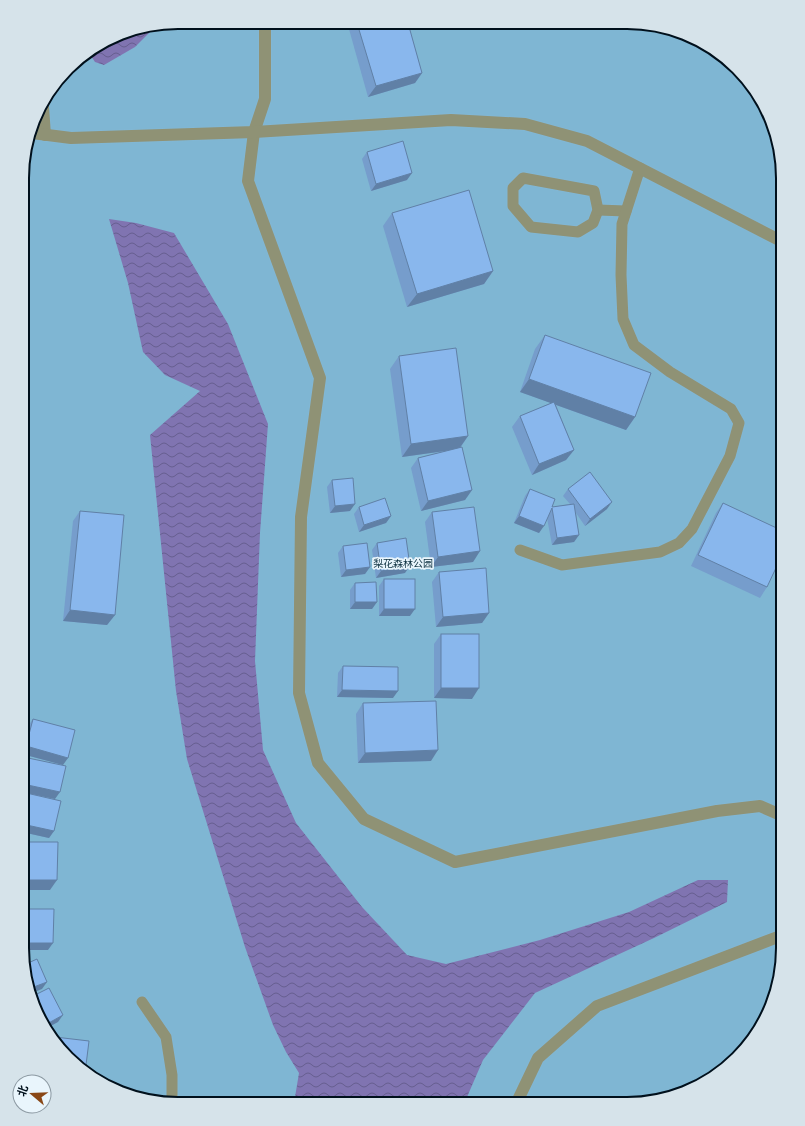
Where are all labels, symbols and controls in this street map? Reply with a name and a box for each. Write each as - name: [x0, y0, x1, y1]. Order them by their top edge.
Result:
- park label: 梨花森林公园: [373, 556, 433, 570]
- north arrow: [12, 1074, 52, 1114]
- text: 北: [13, 1083, 31, 1098]

